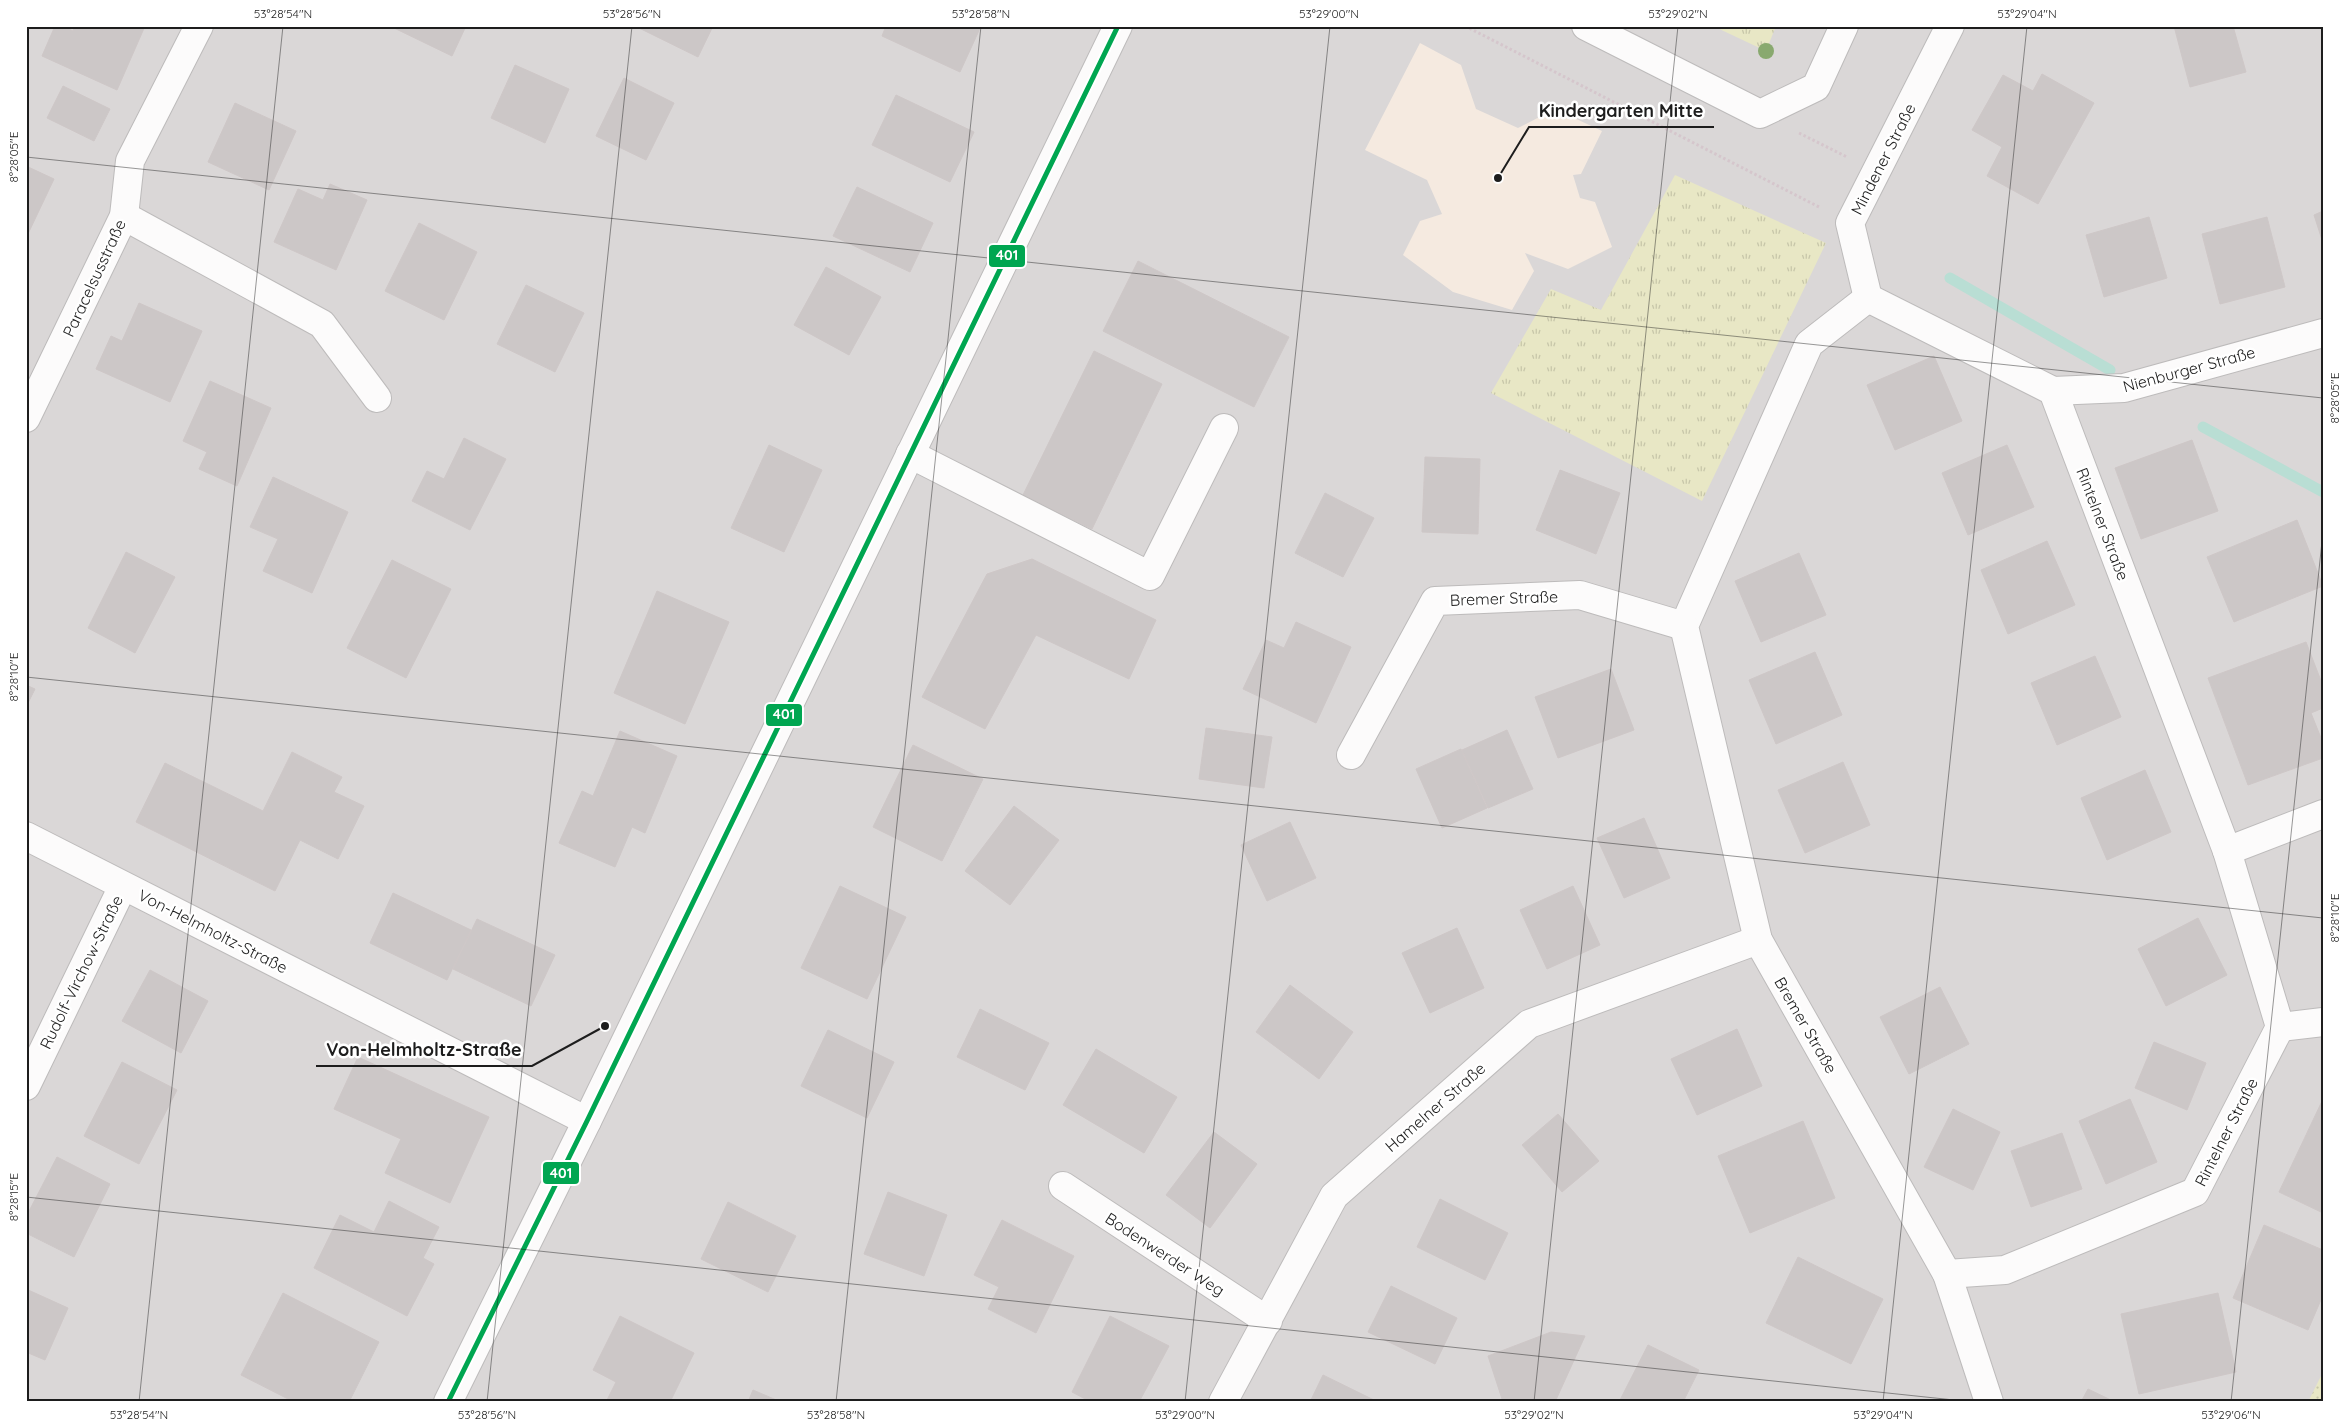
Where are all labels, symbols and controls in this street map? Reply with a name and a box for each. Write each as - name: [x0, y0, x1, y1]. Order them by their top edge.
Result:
- text: 53°28'54"N: [254, 6, 312, 21]
- text: 53°28'56"N: [603, 6, 661, 21]
- text: 53°28'58"N: [952, 6, 1010, 21]
- text: 53°29'00"N: [1299, 6, 1359, 21]
- text: 53°29'02"N: [1648, 6, 1708, 21]
- text: 53°29'04"N: [1997, 6, 2057, 21]
- callout: Kindergarten Mitte: [1529, 94, 1714, 127]
- text: Kindergarten Mitte: [1539, 99, 1703, 122]
- street label: Mindener Straße: [1846, 100, 1920, 218]
- text: 8°28'05"E: [6, 131, 21, 183]
- street label: Paracelsusstraße: [58, 216, 130, 340]
- line badge: 401: [988, 244, 1026, 268]
- text: 401: [996, 246, 1018, 264]
- street label: Nienburger Straße: [2121, 342, 2257, 396]
- text: 8°28'05"E: [2327, 372, 2342, 424]
- street label: Rintelner Straße: [2072, 465, 2134, 583]
- street label: Bremer Straße: [1450, 586, 1558, 610]
- text: 8°28'10"E: [6, 652, 21, 701]
- line badge: 401: [765, 703, 803, 727]
- text: 401: [773, 705, 795, 723]
- street label: Von-Helmholtz-Straße: [135, 885, 291, 977]
- street label: Rudolf-Virchow-Straße: [35, 892, 127, 1052]
- text: 8°28'10"E: [2327, 893, 2342, 942]
- street label: Bremer Straße: [1770, 973, 1842, 1077]
- callout: Von-Helmholtz-Straße: [316, 1033, 532, 1066]
- text: Von-Helmholtz-Straße: [326, 1038, 522, 1061]
- street label: Hamelner Straße: [1381, 1058, 1489, 1156]
- street label: Rintelner Straße: [2190, 1074, 2262, 1190]
- line badge: 401: [542, 1161, 580, 1185]
- text: 401: [550, 1164, 572, 1182]
- text: 8°28'15"E: [6, 1173, 21, 1221]
- street label: Bodenwerder Weg: [1102, 1208, 1228, 1300]
- text: 53°28'54"N: [110, 1407, 168, 1422]
- text: 53°28'56"N: [458, 1407, 516, 1422]
- text: 53°28'58"N: [807, 1407, 865, 1422]
- text: 53°29'00"N: [1155, 1407, 1215, 1422]
- text: 53°29'02"N: [1504, 1407, 1564, 1422]
- text: 53°29'04"N: [1853, 1407, 1913, 1422]
- text: 53°29'06"N: [2201, 1407, 2261, 1422]

